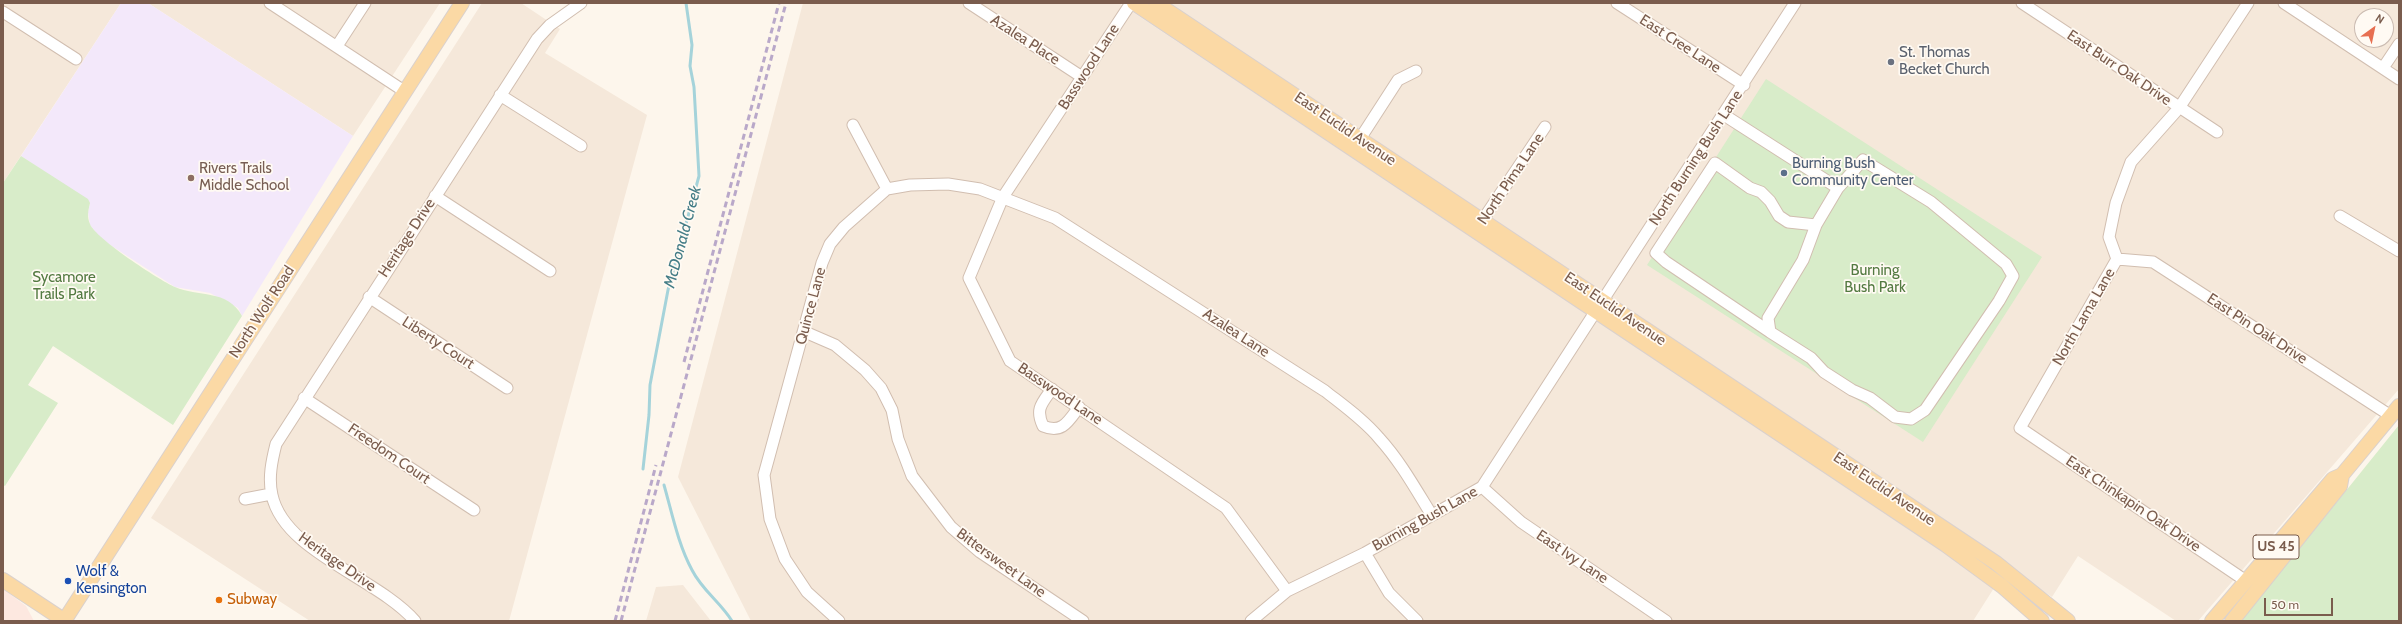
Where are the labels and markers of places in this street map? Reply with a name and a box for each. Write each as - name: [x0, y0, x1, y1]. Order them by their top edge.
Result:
- place label: St. Thomas Becket Church: [1899, 44, 1990, 79]
- marker: St. Thomas Becket Church: [1886, 57, 1896, 67]
- place label: Burning Bush Community Center: [1792, 155, 1913, 190]
- place label: Rivers Trails Middle School: [199, 160, 289, 195]
- marker: Burning Bush Community Center: [1779, 168, 1789, 178]
- marker: Rivers Trails Middle School: [186, 173, 196, 183]
- place label: Wolf & Kensington: [76, 563, 147, 598]
- marker: Wolf & Kensington: [63, 576, 73, 586]
- place label: Subway: [227, 591, 277, 609]
- marker: Subway: [214, 595, 224, 605]

